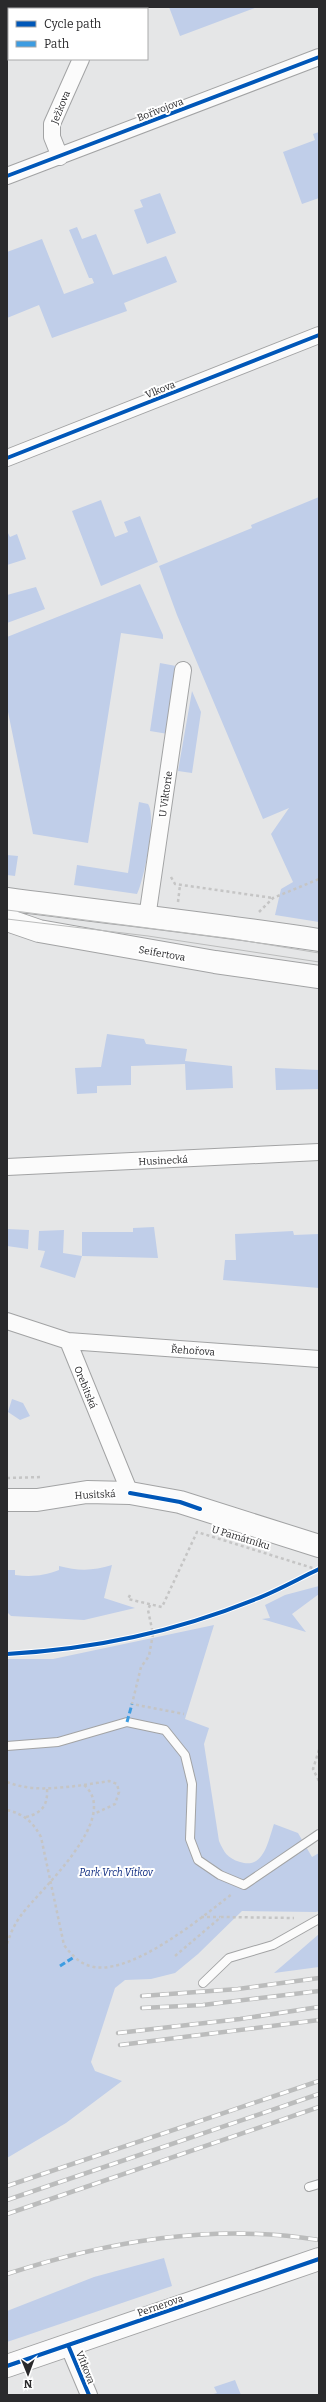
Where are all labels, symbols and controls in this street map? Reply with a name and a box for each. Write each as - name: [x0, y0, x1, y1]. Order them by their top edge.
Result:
- legend: [8, 8, 148, 60]
- text: Cycle path: [44, 17, 102, 31]
- text: Path: [44, 37, 70, 51]
- street label: Ježkova: [48, 88, 73, 127]
- street label: Bořivojova: [135, 95, 186, 124]
- street label: Vlkova: [144, 378, 178, 401]
- street label: U Viktorie: [157, 770, 175, 818]
- street label: Seifertova: [138, 944, 187, 964]
- street label: Husinecká: [138, 1154, 189, 1168]
- street label: Řehořova: [171, 1341, 216, 1359]
- street label: Orebitská: [71, 1364, 99, 1411]
- street label: Husitská: [74, 1488, 116, 1502]
- street label: U Památníku: [210, 1522, 272, 1553]
- park label: Park Vrch Vítkov: [79, 1866, 154, 1879]
- street label: Pernerova: [136, 2292, 185, 2319]
- street label: Vítkova: [73, 2349, 98, 2386]
- north arrow: [8, 2354, 48, 2394]
- text: N: [23, 2377, 33, 2390]

